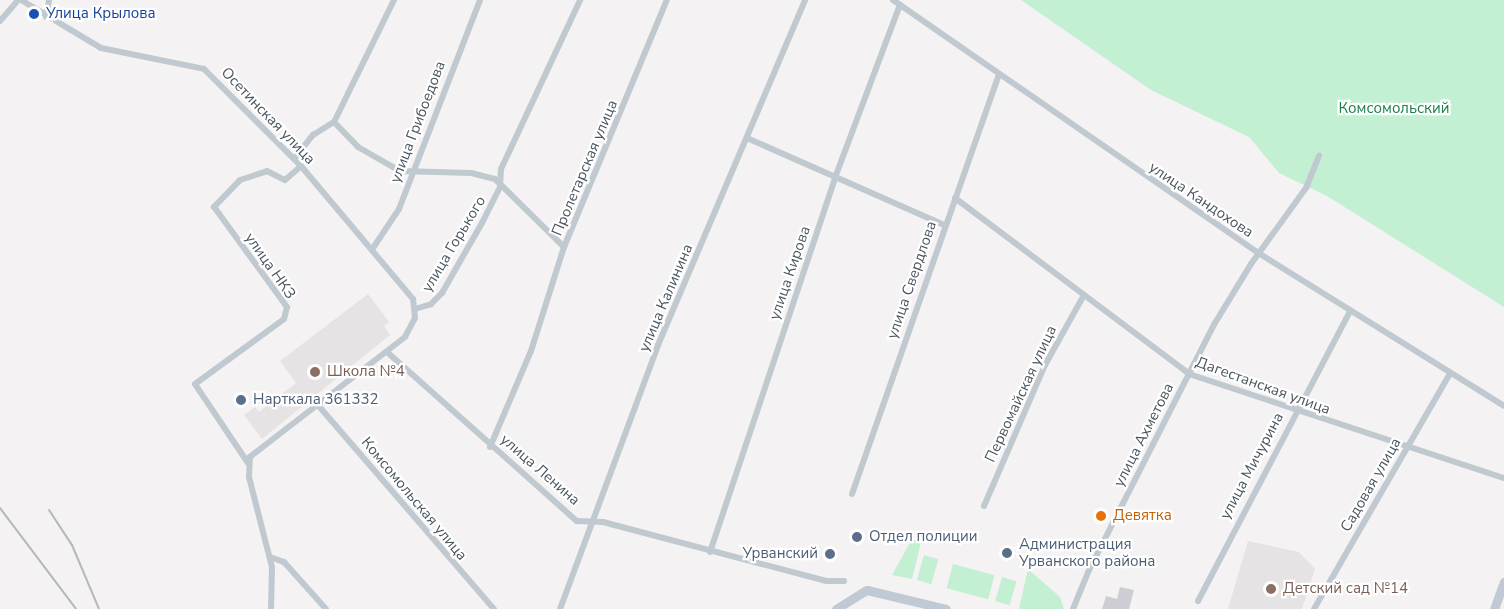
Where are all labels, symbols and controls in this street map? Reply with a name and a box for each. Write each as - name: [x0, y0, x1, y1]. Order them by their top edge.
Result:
- place label: Улица Крылова: [46, 5, 156, 23]
- marker: Улица Крылова: [27, 7, 41, 21]
- street label: улица Грибоедова: [386, 59, 450, 185]
- street label: Осетинская улица: [217, 64, 319, 168]
- street label: Пролетарская улица: [548, 97, 622, 239]
- park label: Комсомольский: [1339, 100, 1449, 118]
- street label: улица Кандохова: [1145, 158, 1257, 242]
- street label: улица Горького: [418, 193, 490, 295]
- street label: улица Свердлова: [883, 219, 941, 341]
- street label: улица Кирова: [766, 224, 814, 322]
- street label: улица НКЗ: [241, 229, 299, 303]
- street label: улица Калинина: [635, 241, 697, 355]
- street label: Первомайская улица: [981, 323, 1061, 465]
- street label: Дагестанская улица: [1193, 353, 1333, 419]
- place label: Школа №4: [327, 363, 405, 381]
- marker: Школа №4: [308, 365, 322, 379]
- street label: улица Ахметова: [1110, 380, 1178, 490]
- place label: Нарткала 361332: [253, 391, 379, 409]
- marker: Нарткала 361332: [234, 393, 248, 407]
- street label: улица Мичурина: [1216, 410, 1288, 522]
- street label: улица Ленина: [497, 431, 583, 509]
- street label: Комсомольская улица: [357, 434, 471, 564]
- street label: Садовая улица: [1337, 435, 1405, 535]
- place label: Девятка: [1113, 507, 1172, 525]
- marker: Девятка: [1094, 509, 1108, 523]
- place label: Отдел полиции: [869, 528, 978, 546]
- marker: Отдел полиции: [850, 530, 864, 544]
- place label: Администрация Урванского района: [1019, 535, 1155, 570]
- place label: Урванский: [743, 545, 818, 563]
- marker: Администрация Урванского района: [1000, 546, 1014, 560]
- marker: Урванский: [823, 547, 837, 561]
- place label: Детский сад №14: [1283, 580, 1408, 598]
- marker: Детский сад №14: [1264, 582, 1278, 596]

